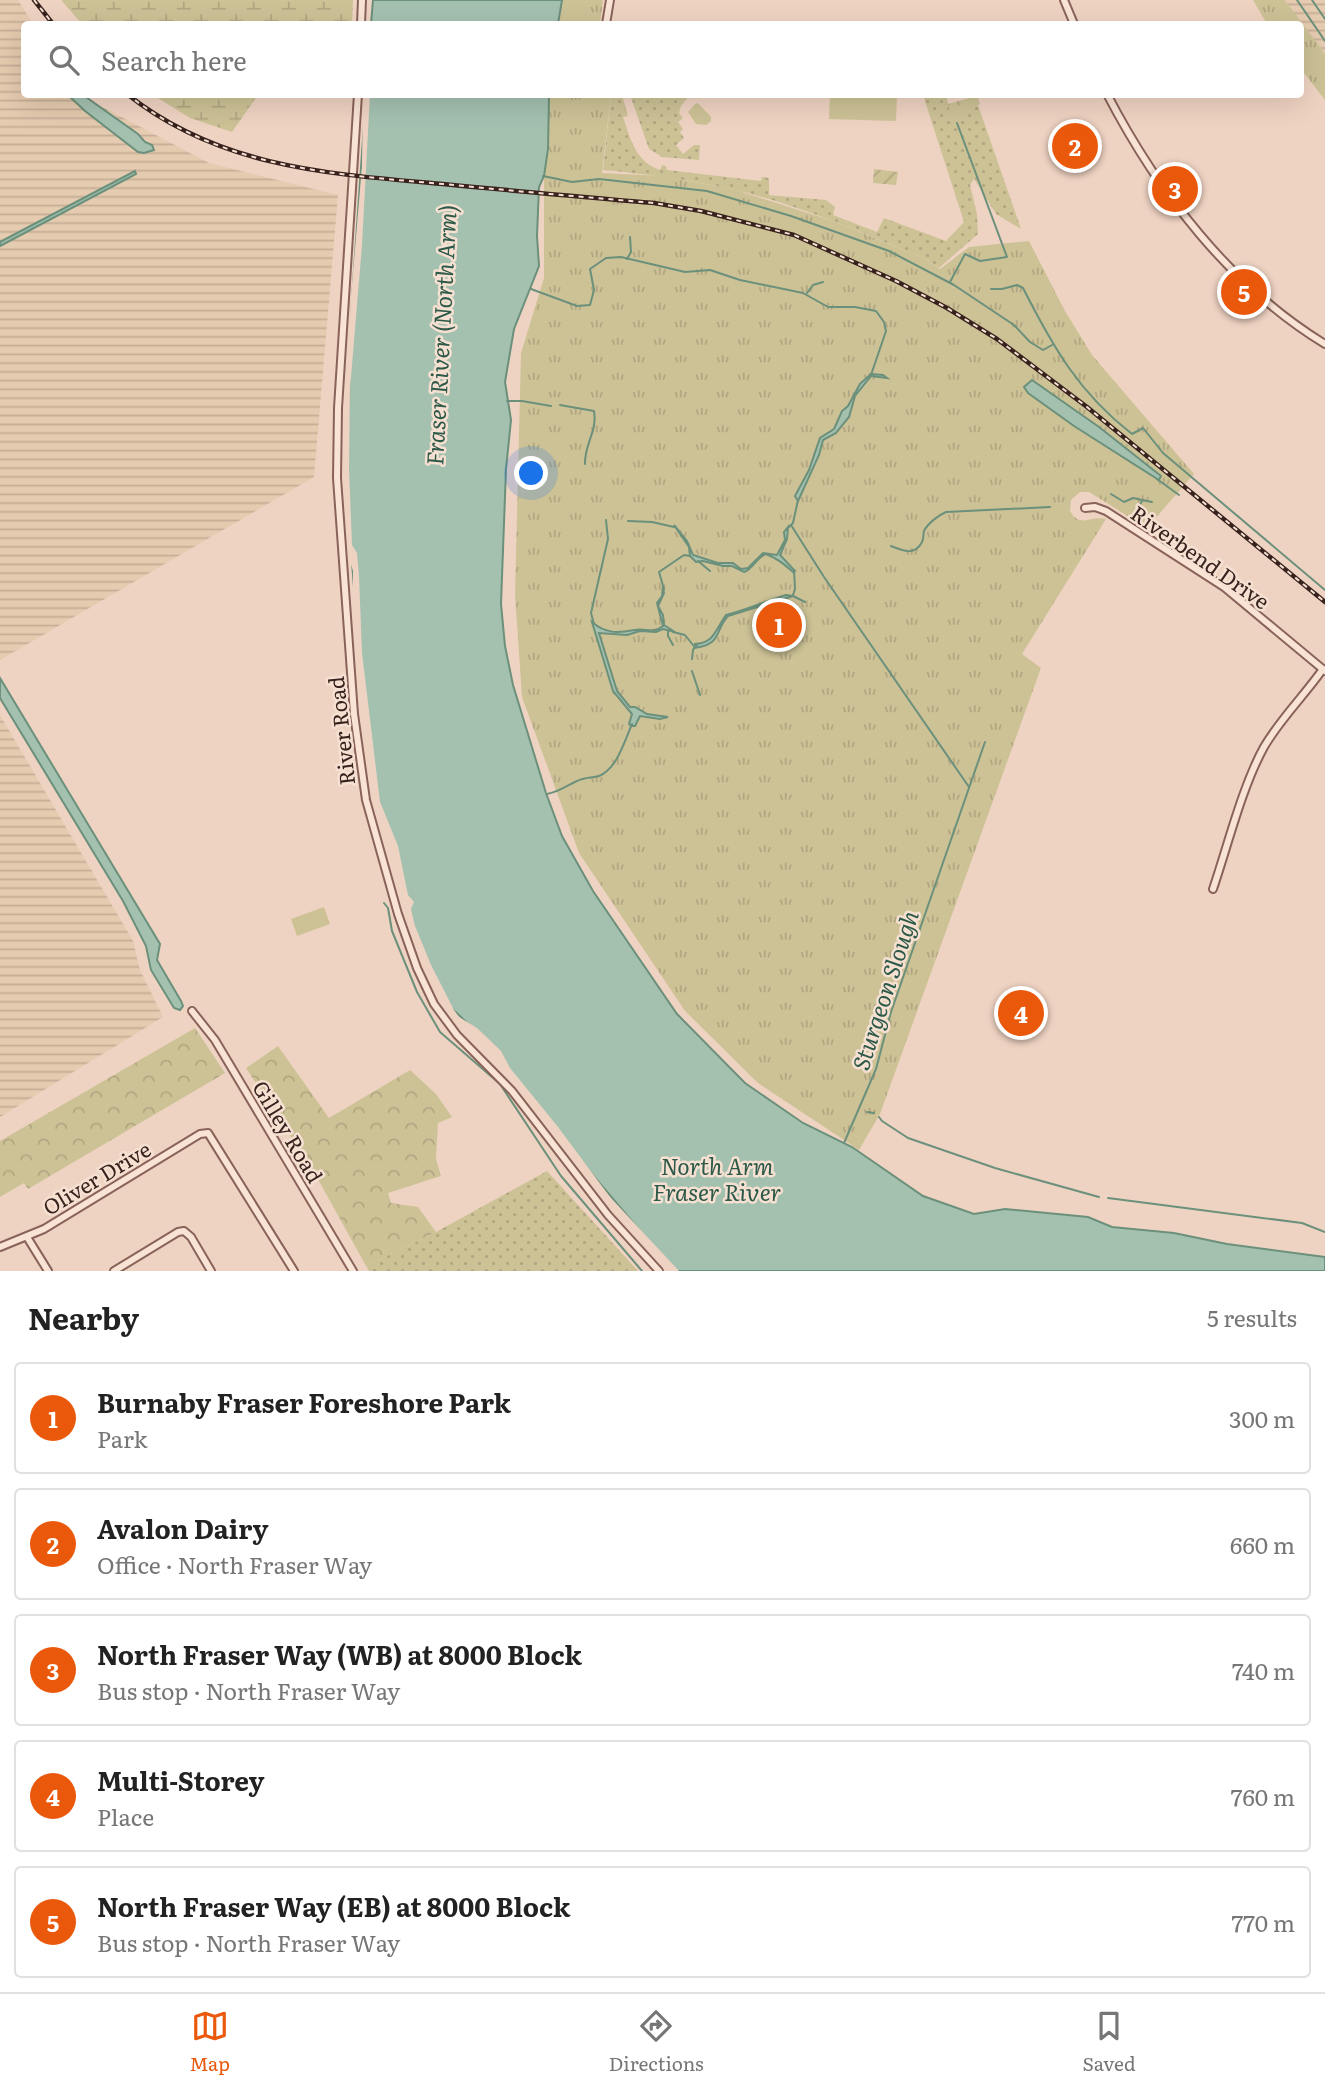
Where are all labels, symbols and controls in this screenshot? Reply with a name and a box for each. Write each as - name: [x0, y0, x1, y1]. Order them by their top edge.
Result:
- search box: [21, 21, 1304, 98]
- text: Search here: [101, 40, 247, 79]
- icon: search: [45, 41, 83, 79]
- pin: 2: [1052, 120, 1098, 172]
- pin: 3: [1152, 163, 1198, 215]
- water label: Fraser River (North Arm): [416, 204, 464, 466]
- pin: 5: [1221, 266, 1267, 318]
- your location: [514, 456, 548, 490]
- street label: Riverbend Drive: [1125, 497, 1277, 616]
- pin: 1: [756, 599, 802, 651]
- street label: River Road: [319, 675, 361, 787]
- water label: Sturgeon Slough: [842, 905, 926, 1074]
- pin: 4: [998, 987, 1044, 1039]
- street label: Gilley Road: [246, 1074, 332, 1188]
- street label: Oliver Drive: [36, 1132, 156, 1221]
- water label: North Arm Fraser River: [653, 1148, 781, 1208]
- text: Nearby: [28, 1295, 139, 1339]
- text: 5 results: [1207, 1300, 1297, 1334]
- text: Burnaby Fraser Foreshore Park: [97, 1382, 511, 1421]
- text: 1: [48, 1401, 58, 1435]
- text: 300 m: [1229, 1401, 1295, 1435]
- text: Park: [97, 1421, 147, 1455]
- text: Avalon Dairy: [97, 1508, 268, 1547]
- text: 2: [47, 1527, 59, 1561]
- text: 660 m: [1230, 1527, 1295, 1561]
- text: Office · North Fraser Way: [97, 1547, 372, 1581]
- text: North Fraser Way (WB) at 8000 Block: [97, 1634, 582, 1673]
- text: 3: [47, 1653, 59, 1687]
- text: 740 m: [1232, 1653, 1295, 1687]
- text: Bus stop · North Fraser Way: [97, 1673, 400, 1707]
- text: Multi-Storey: [97, 1760, 265, 1799]
- text: 4: [46, 1779, 60, 1813]
- text: 760 m: [1231, 1779, 1295, 1813]
- text: Place: [97, 1799, 154, 1833]
- text: North Fraser Way (EB) at 8000 Block: [97, 1886, 570, 1925]
- text: 5: [47, 1905, 59, 1939]
- text: 770 m: [1231, 1905, 1295, 1939]
- text: Bus stop · North Fraser Way: [97, 1925, 400, 1959]
- tab: Map: [189, 2007, 230, 2077]
- tab: Directions: [609, 2007, 704, 2077]
- tab: Saved: [1083, 2007, 1136, 2077]

